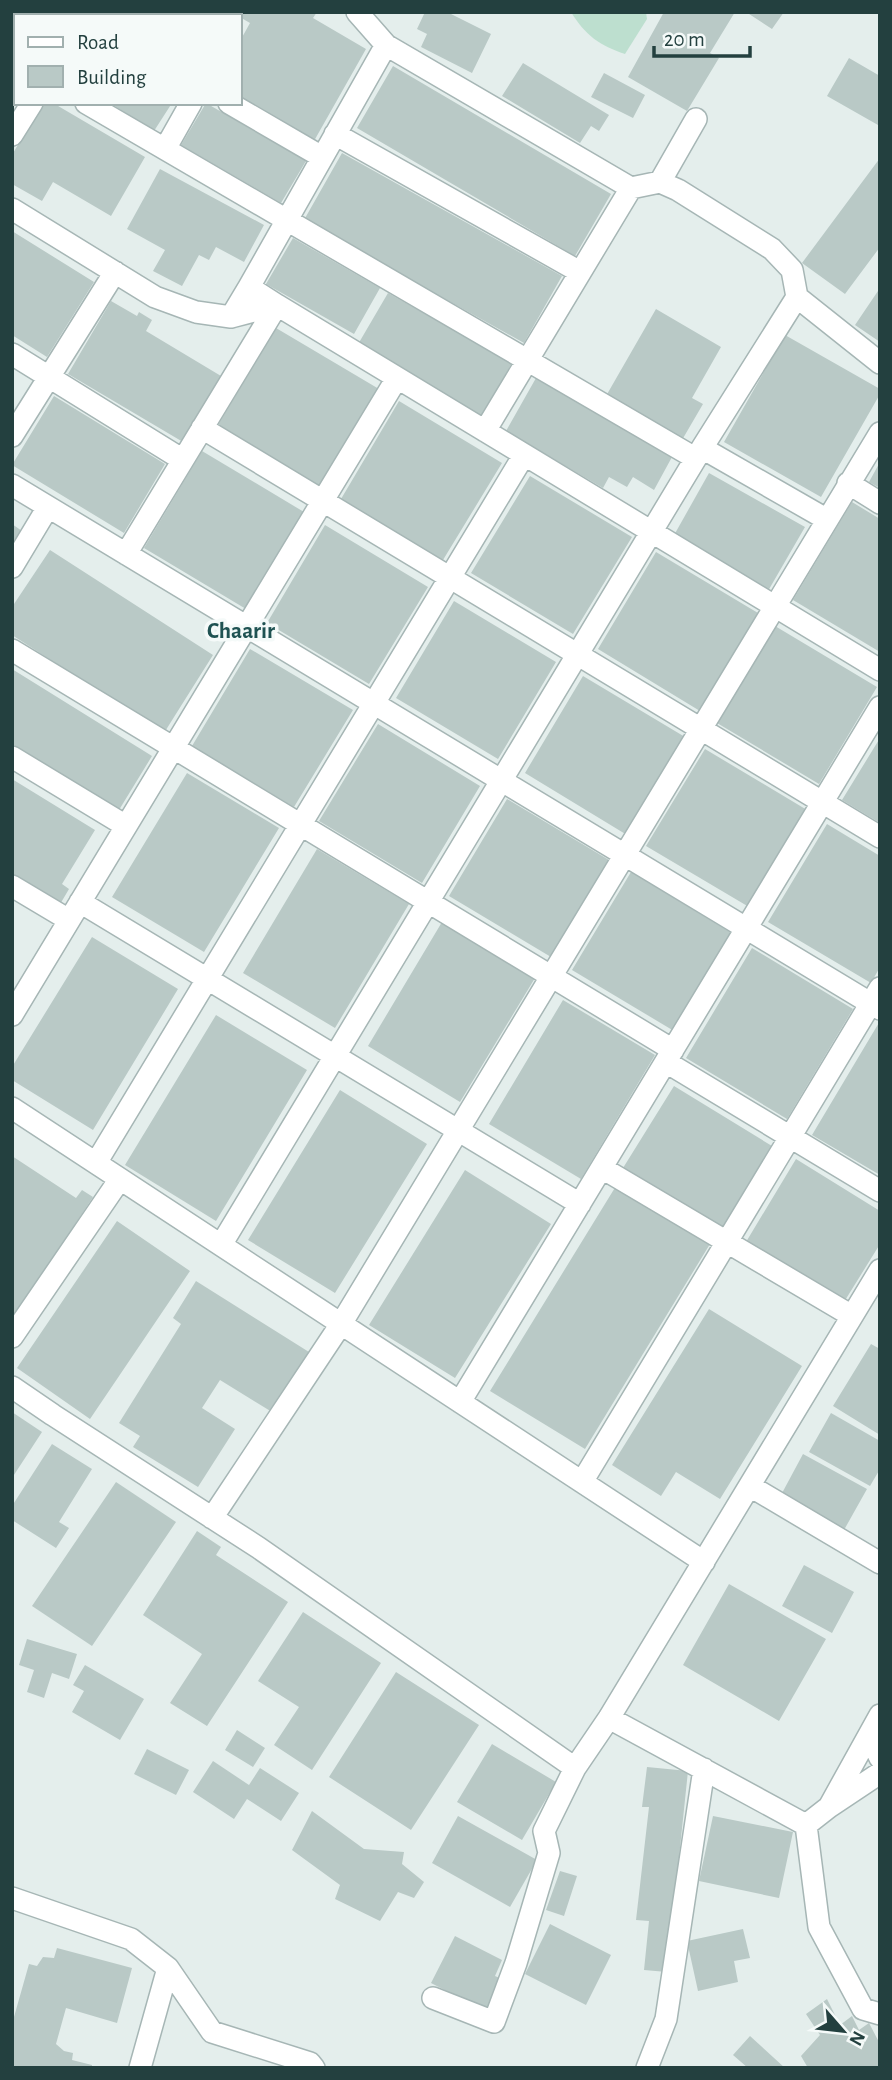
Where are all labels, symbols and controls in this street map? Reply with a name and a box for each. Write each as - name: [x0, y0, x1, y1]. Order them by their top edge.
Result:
- legend: [14, 14, 242, 105]
- scale bar: [654, 14, 750, 58]
- text: 20 m: [664, 29, 705, 50]
- text: Road: [77, 32, 119, 53]
- text: Building: [77, 67, 147, 88]
- district label: Chaarir: [207, 620, 275, 643]
- north arrow: [808, 1996, 878, 2066]
- text: N: [845, 2028, 868, 2049]

